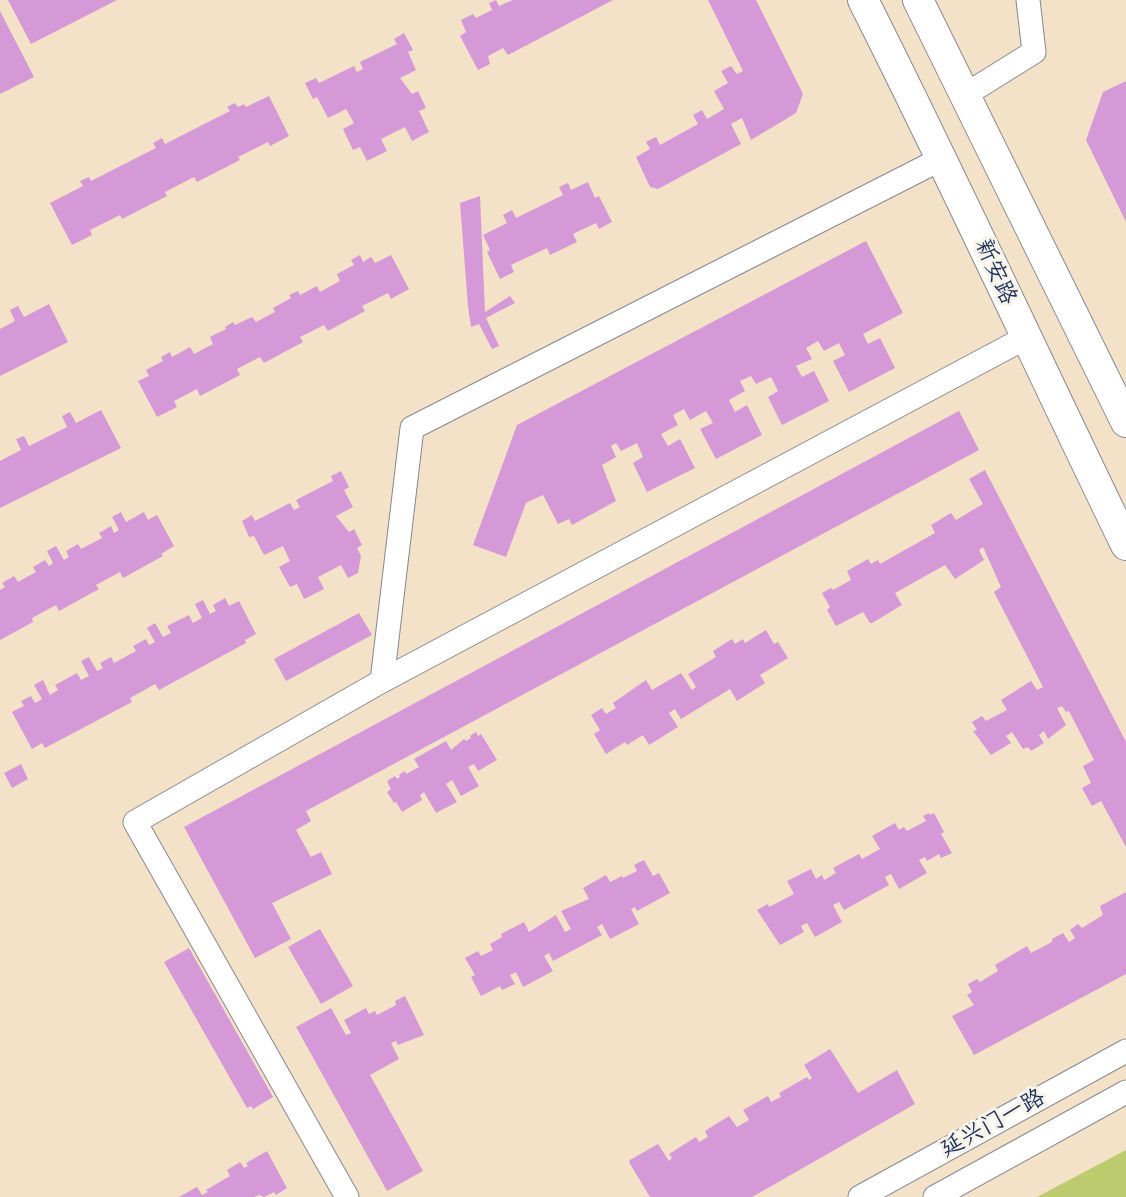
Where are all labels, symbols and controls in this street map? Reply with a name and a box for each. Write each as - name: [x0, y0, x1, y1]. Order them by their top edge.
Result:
- street label: 新安路: [968, 235, 1022, 309]
- street label: 延兴门一路: [936, 1084, 1050, 1164]

